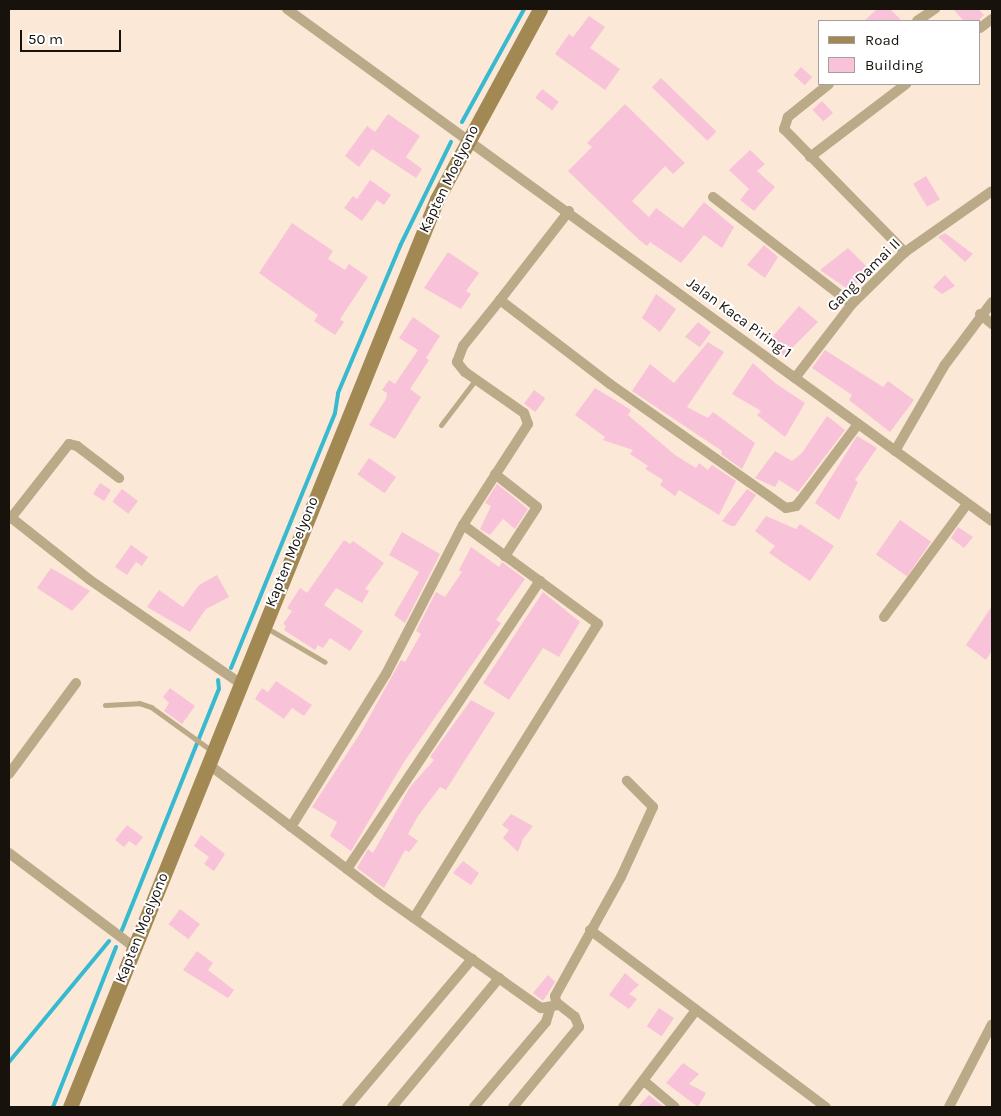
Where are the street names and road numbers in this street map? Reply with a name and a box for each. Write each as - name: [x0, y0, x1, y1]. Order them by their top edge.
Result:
- street label: Kapten Moelyono: [415, 122, 483, 236]
- street label: Gang Damai II: [824, 235, 904, 315]
- street label: Jalan Kaca Piring 1: [683, 274, 795, 362]
- street label: Kapten Moelyono: [262, 494, 322, 610]
- street label: Kapten Moelyono: [112, 870, 172, 986]

